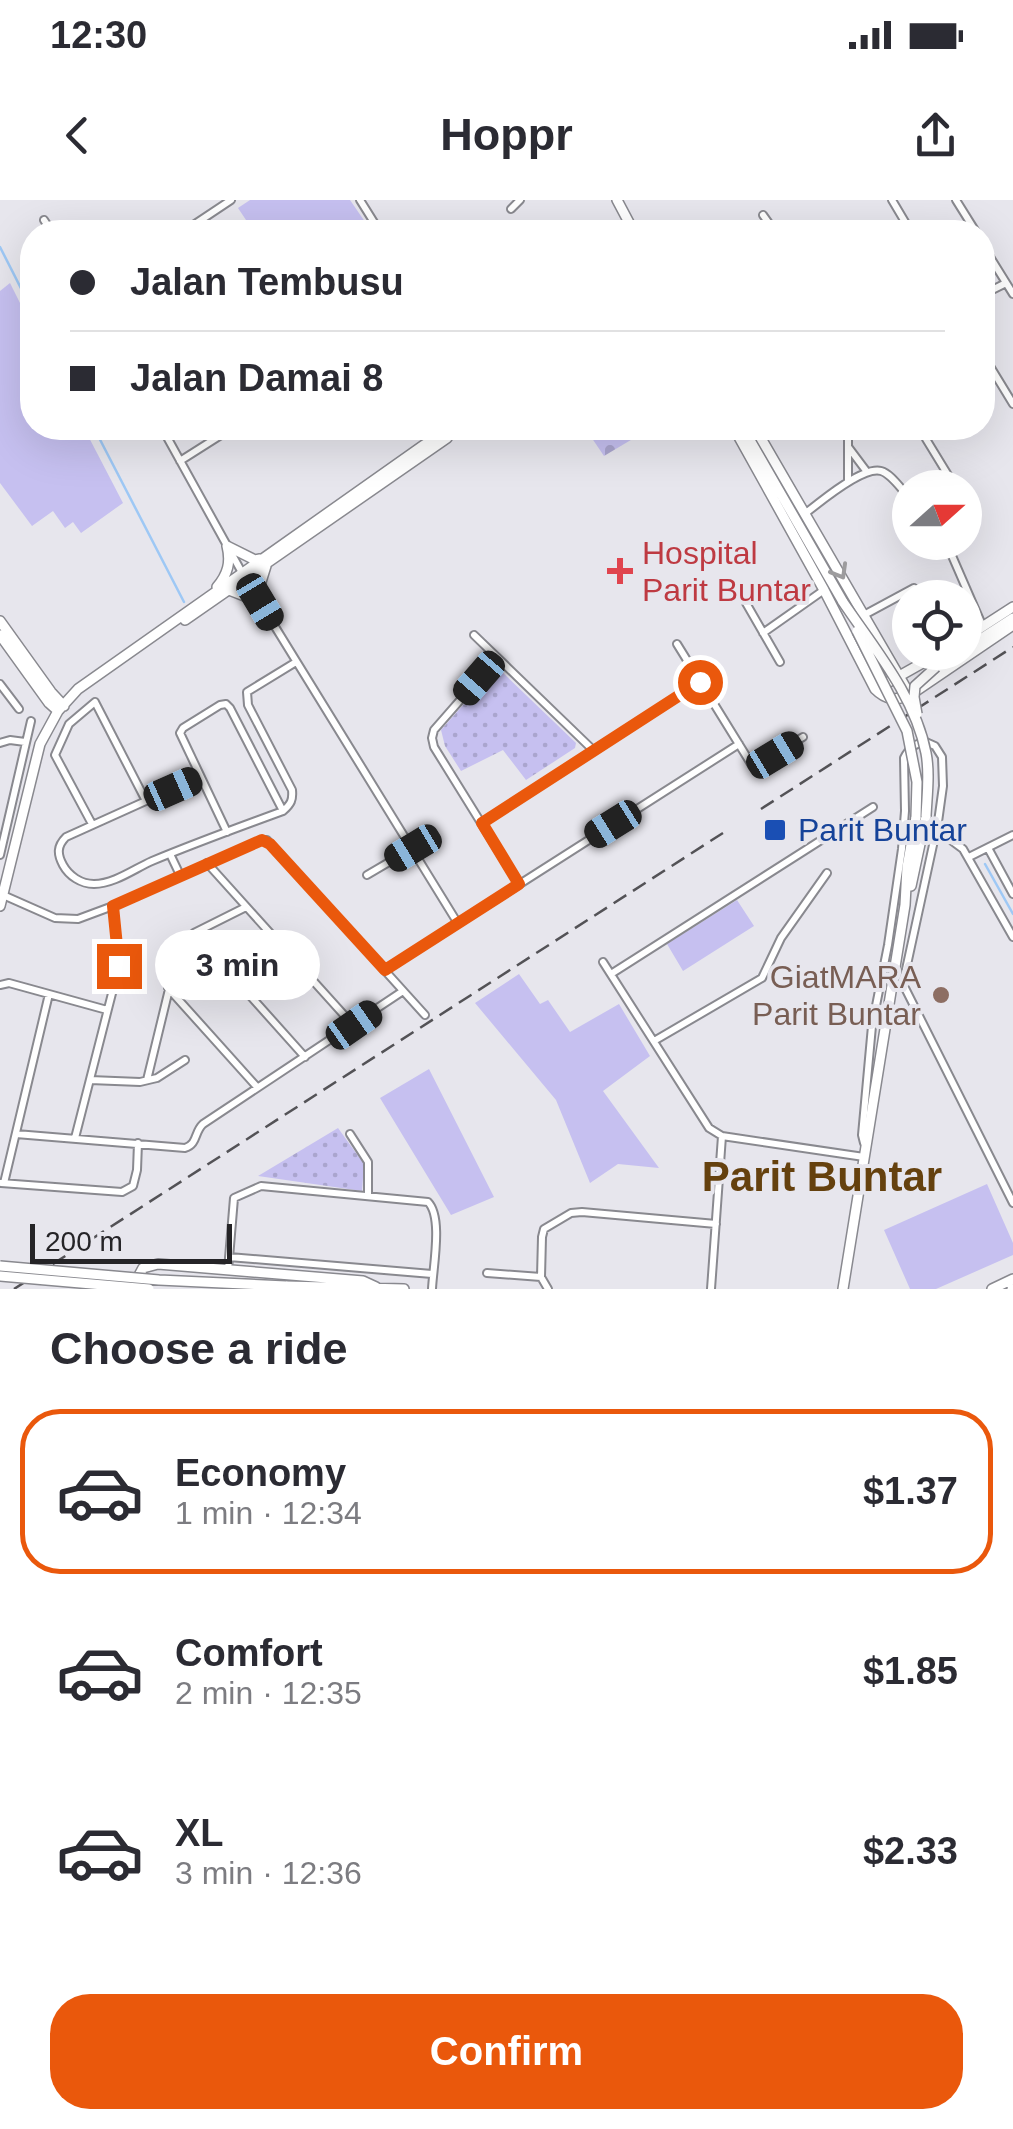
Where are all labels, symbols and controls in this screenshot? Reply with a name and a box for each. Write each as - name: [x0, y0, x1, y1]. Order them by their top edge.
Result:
- text: 12:30: [50, 14, 147, 56]
- icon: back: [50, 108, 105, 163]
- icon: share: [908, 108, 963, 163]
- text: Hoppr: [440, 109, 573, 160]
- text: Jalan Tembusu: [130, 261, 404, 303]
- text: Jalan Damai 8: [130, 357, 383, 399]
- north arrow: [892, 470, 982, 560]
- map controls: [892, 470, 982, 670]
- place label: Hospital Parit Buntar: [642, 535, 811, 608]
- marker: Hospital Parit Buntar: [607, 558, 633, 584]
- one-way arrow: [827, 561, 847, 579]
- car: [232, 569, 288, 635]
- button: locate: [892, 580, 982, 670]
- car: [448, 646, 510, 710]
- route start: [678, 660, 723, 705]
- car: [742, 727, 808, 783]
- car: [139, 763, 207, 815]
- car: [580, 795, 646, 853]
- place label: Parit Buntar: [798, 812, 967, 848]
- marker: Parit Buntar: [762, 817, 788, 843]
- car: [380, 820, 446, 876]
- callout: 3 min: [154, 931, 319, 1001]
- route end: [97, 944, 142, 989]
- text: 3 min: [196, 947, 279, 983]
- place label: GiatMARA Parit Buntar: [752, 959, 922, 1032]
- marker: GiatMARA Parit Buntar: [930, 984, 952, 1006]
- car: [321, 996, 387, 1054]
- district label: Parit Buntar: [702, 1153, 942, 1200]
- scale bar: [30, 1219, 232, 1264]
- text: 200 m: [45, 1226, 123, 1257]
- text: Choose a ride: [50, 1323, 348, 1374]
- icon: car: [55, 1447, 145, 1537]
- text: Economy: [175, 1452, 346, 1494]
- text: $1.37: [863, 1470, 958, 1512]
- text: 1 min · 12:34: [175, 1495, 362, 1531]
- icon: car: [55, 1627, 145, 1717]
- text: Comfort: [175, 1632, 323, 1674]
- text: $1.85: [863, 1650, 958, 1692]
- text: 2 min · 12:35: [175, 1675, 362, 1711]
- icon: car: [55, 1807, 145, 1897]
- text: XL: [175, 1812, 224, 1854]
- text: $2.33: [863, 1830, 958, 1872]
- text: 3 min · 12:36: [175, 1855, 362, 1891]
- button: Confirm: [50, 1994, 963, 2109]

